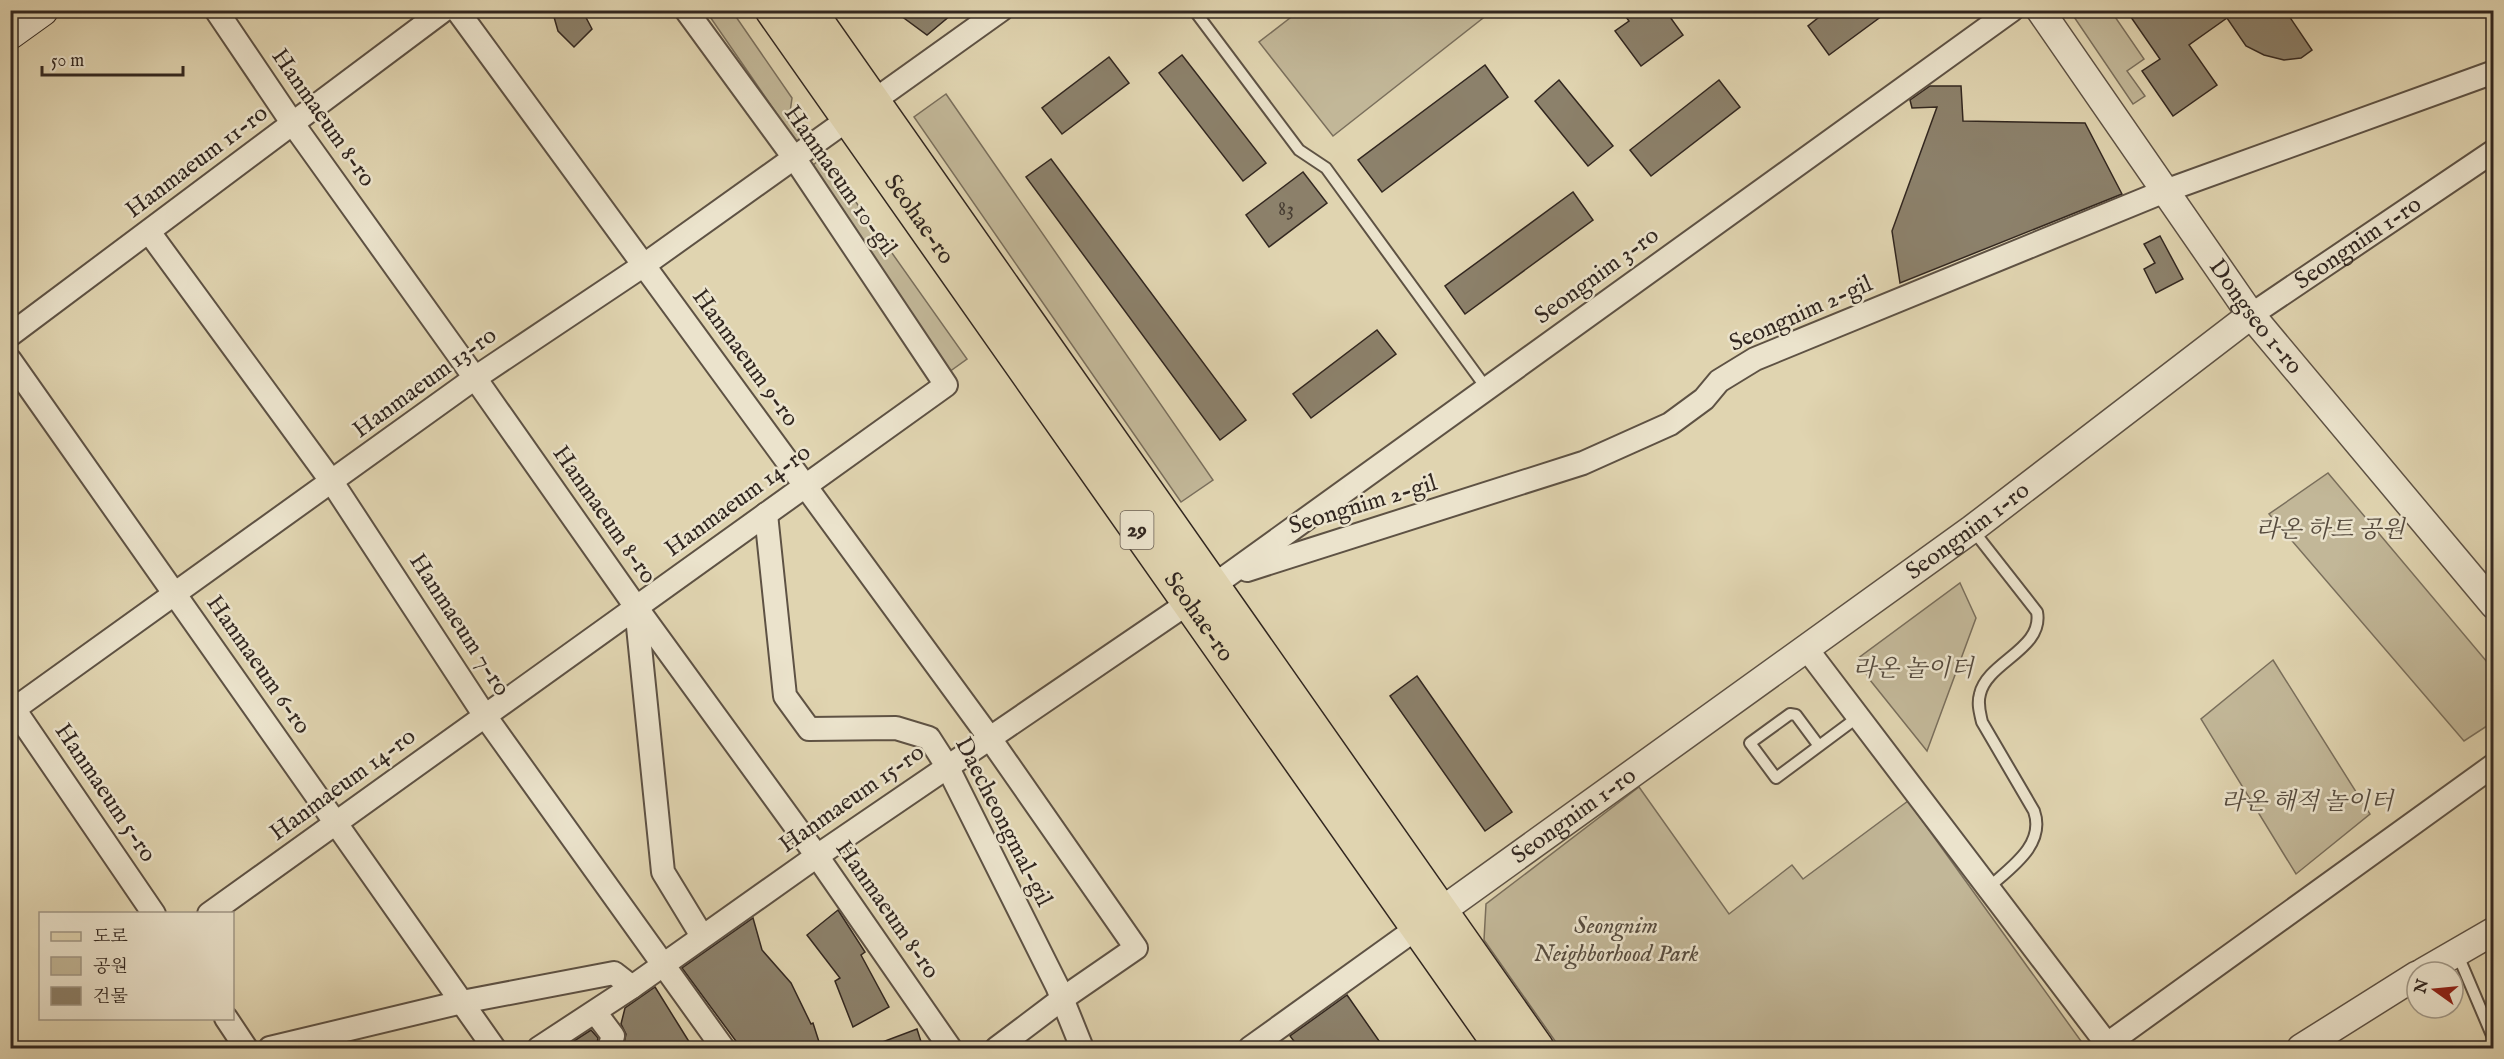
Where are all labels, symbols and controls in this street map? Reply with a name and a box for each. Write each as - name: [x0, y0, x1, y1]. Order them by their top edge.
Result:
- scale bar: [42, 39, 183, 77]
- street label: Hanmaeum 8-ro: [264, 43, 382, 193]
- text: 50 m: [51, 50, 84, 73]
- street label: Hanmaeum 11-ro: [120, 98, 275, 226]
- street label: Hanmaeum 10-gil: [776, 99, 904, 263]
- street label: Seohae-ro: [877, 168, 962, 271]
- street label: Seongnim 1-ro: [2288, 189, 2428, 297]
- house number: 83: [1278, 196, 1294, 223]
- street label: Seongnim 3-ro: [1528, 220, 1666, 332]
- street label: Dongseo 1-ro: [2202, 253, 2310, 381]
- street label: Seongnim 2-gil: [1725, 268, 1878, 359]
- street label: Hanmaeum 9-ro: [684, 283, 806, 433]
- street label: Hanmaeum 13-ro: [347, 320, 503, 446]
- street label: Hanmaeum 14-ro: [659, 437, 817, 565]
- street label: Hanmaeum 8-ro: [545, 440, 663, 590]
- street label: Seongnim 2-gil: [1285, 468, 1441, 542]
- street label: Seongnim 1-ro: [1899, 475, 2036, 587]
- road number: 29: [1120, 511, 1154, 549]
- park label: 라온 하트 공원: [2255, 515, 2406, 546]
- street label: Hanmaeum 7-ro: [401, 548, 517, 702]
- street label: Seohae-ro: [1156, 566, 1241, 668]
- street label: Hanmaeum 6-ro: [199, 589, 317, 741]
- park label: 라온 놀이터: [1853, 654, 1975, 685]
- street label: Hanmaeum 5-ro: [47, 717, 163, 869]
- street label: Hanmaeum 14-ro: [264, 721, 422, 849]
- street label: Daecheongmal-gil: [947, 732, 1059, 912]
- street label: Hanmaeum 15-ro: [773, 737, 931, 861]
- street label: Seongnim 1-ro: [1505, 760, 1642, 871]
- park label: 라온 해적 놀이터: [2221, 787, 2395, 818]
- street label: Hanmaeum 8-ro: [828, 835, 946, 985]
- park label: Seongnim Neighborhood Park: [1533, 911, 1699, 970]
- legend: [39, 912, 234, 1020]
- text: 도로: [93, 926, 128, 949]
- text: 공원: [93, 956, 128, 979]
- north arrow: [2405, 960, 2465, 1020]
- text: N: [2411, 977, 2434, 997]
- text: 건물: [93, 986, 128, 1009]

